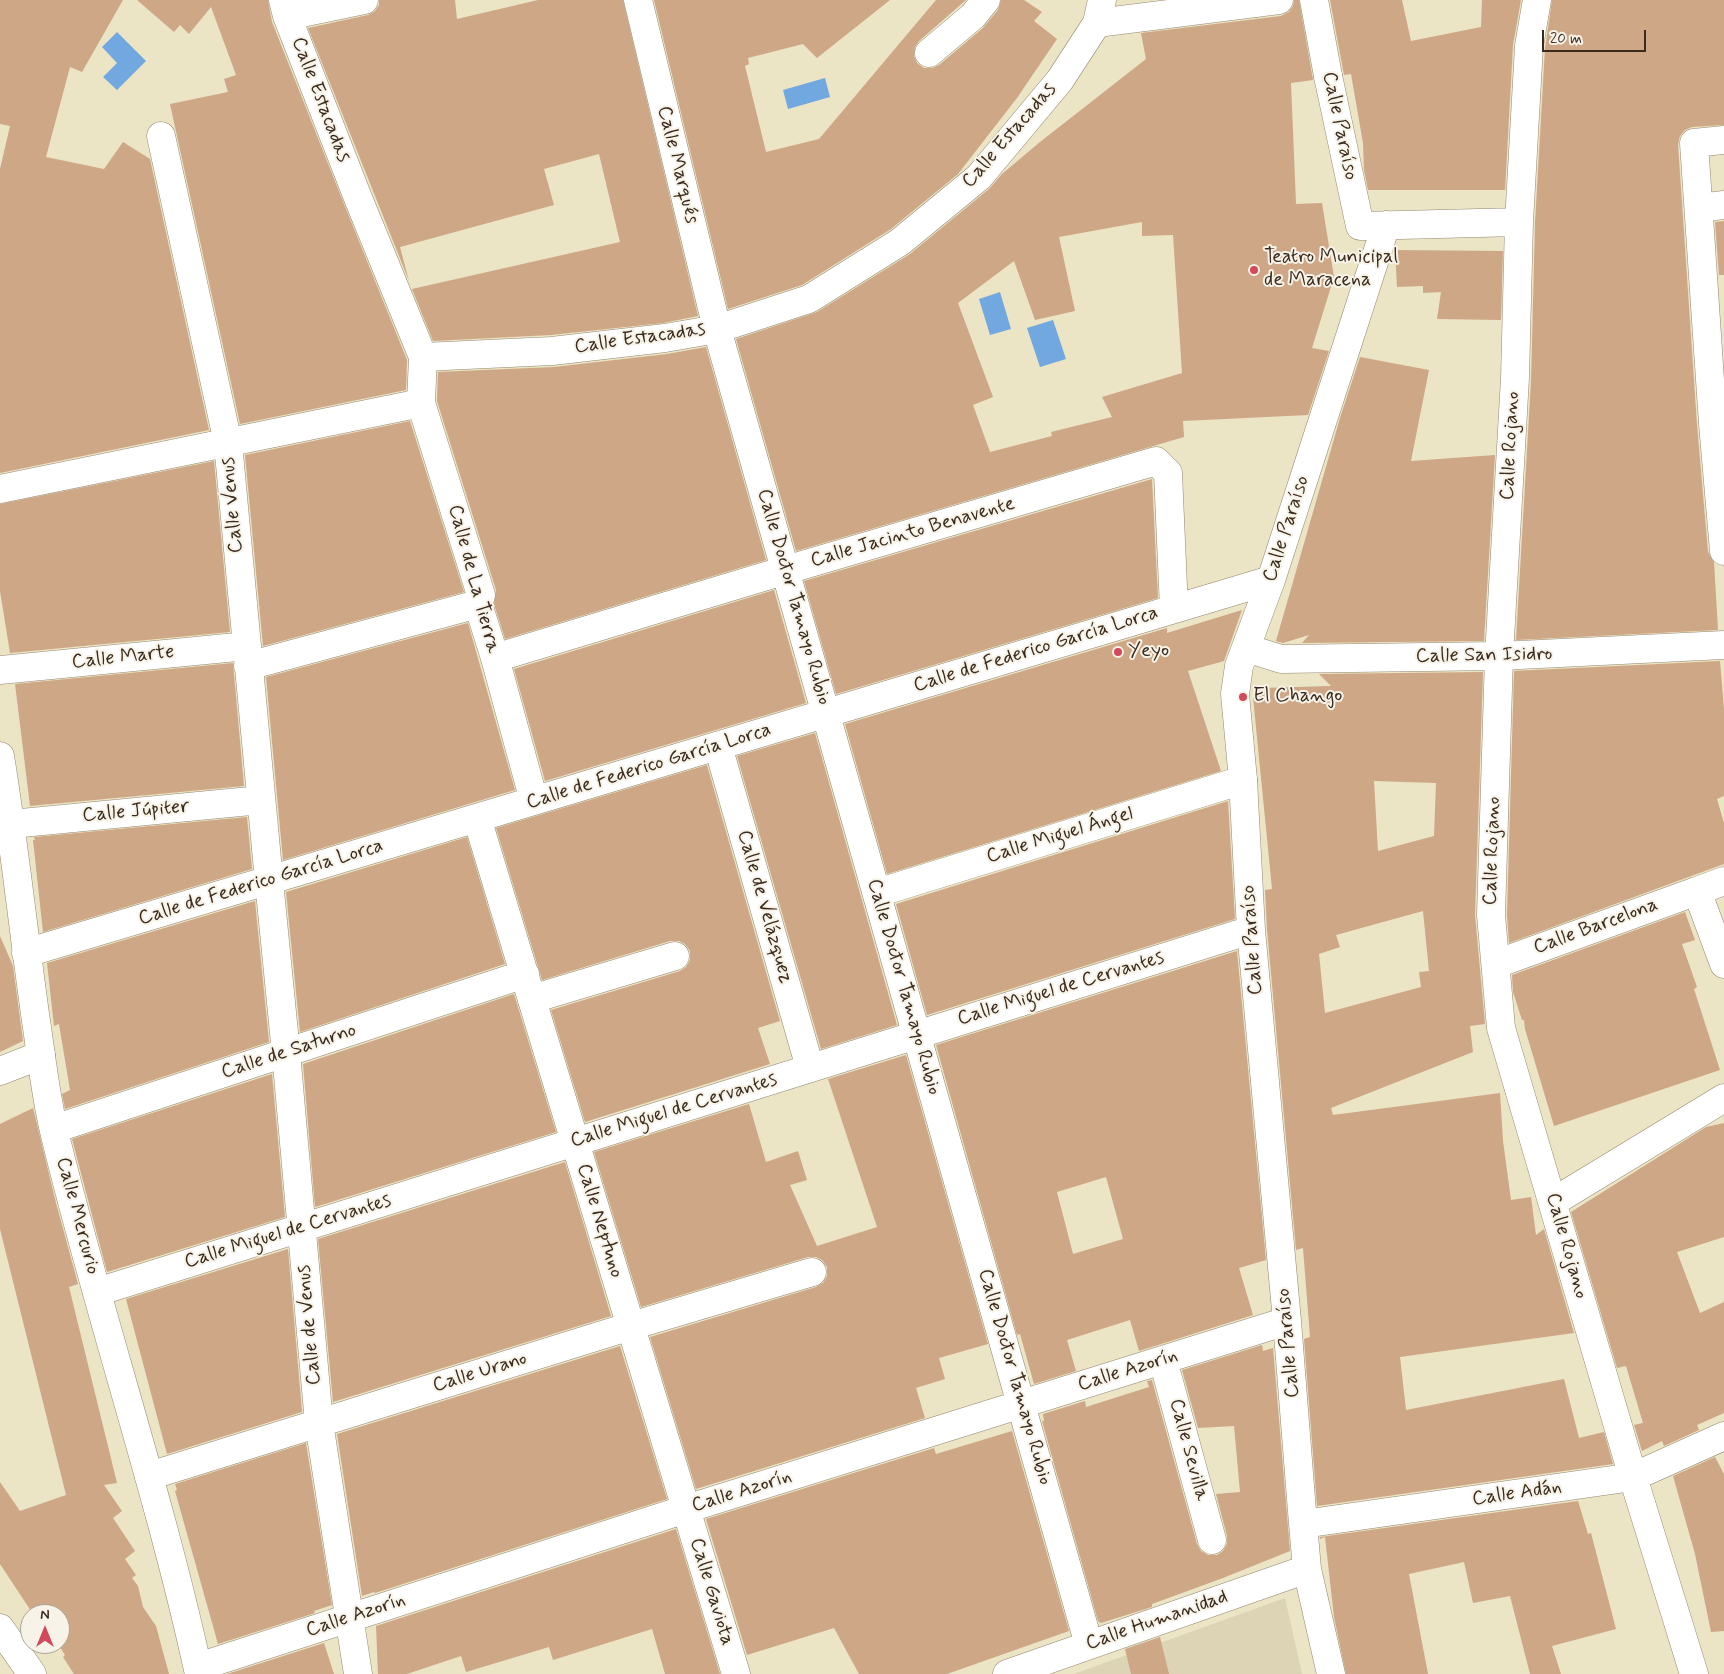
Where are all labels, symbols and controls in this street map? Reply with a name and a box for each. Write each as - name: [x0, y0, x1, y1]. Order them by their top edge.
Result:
- scale bar: [1544, 20, 1648, 52]
- text: 20 m: [1550, 29, 1582, 49]
- street label: Calle Estacadas: [285, 34, 355, 166]
- street label: Calle Paraíso: [1316, 70, 1362, 182]
- street label: Calle Estacadas: [958, 78, 1062, 194]
- street label: Calle Marqués: [651, 104, 703, 226]
- place label: Teatro Municipal de Maracena: [1264, 246, 1398, 293]
- marker: Teatro Municipal de Maracena: [1248, 264, 1260, 276]
- street label: Calle Estacadas: [573, 318, 707, 360]
- street label: Calle Rojano: [1496, 391, 1526, 501]
- street label: Calle Venus: [217, 456, 249, 554]
- street label: Calle Paraíso: [1259, 473, 1315, 585]
- street label: Calle Doctor Tamayo Rubio: [751, 486, 835, 708]
- street label: Calle Jacinto Benavente: [808, 492, 1018, 574]
- street label: Calle de La Tierra: [442, 502, 504, 656]
- street label: Calle de Federico García Lorca: [911, 601, 1161, 699]
- place label: Yeyo: [1128, 640, 1169, 664]
- street label: Calle Marte: [71, 641, 175, 675]
- street label: Calle San Isidro: [1416, 643, 1552, 669]
- marker: Yeyo: [1112, 646, 1124, 658]
- place label: El Chango: [1253, 685, 1342, 709]
- marker: El Chango: [1237, 691, 1249, 703]
- street label: Calle de Federico García Lorca: [524, 718, 774, 816]
- street label: Calle Júpiter: [81, 795, 191, 829]
- street label: Calle Rojano: [1479, 796, 1507, 906]
- street label: Calle Miguel Ángel: [984, 802, 1136, 870]
- street label: Calle de Velázquez: [731, 828, 797, 986]
- street label: Calle de Federico García Lorca: [136, 834, 386, 932]
- street label: Calle Doctor Tamayo Rubio: [861, 876, 945, 1098]
- street label: Calle Paraíso: [1237, 884, 1269, 996]
- street label: Calle Barcelona: [1530, 893, 1662, 961]
- street label: Calle Miguel de Cervantes: [955, 946, 1167, 1032]
- street label: Calle de Saturno: [219, 1019, 359, 1085]
- street label: Calle Miguel de Cervantes: [568, 1068, 780, 1154]
- street label: Calle Mercurio: [50, 1155, 104, 1277]
- street label: Calle Neptuno: [570, 1161, 628, 1281]
- street label: Calle Miguel de Cervantes: [182, 1189, 394, 1275]
- street label: Calle Rojano: [1539, 1190, 1593, 1302]
- street label: Calle de Venus: [293, 1264, 327, 1386]
- street label: Calle Doctor Tamayo Rubio: [972, 1266, 1056, 1488]
- street label: Calle Paraíso: [1272, 1287, 1306, 1399]
- street label: Calle Azorín: [1075, 1344, 1181, 1398]
- street label: Calle Urano: [430, 1347, 530, 1399]
- street label: Calle Sevilla: [1163, 1396, 1213, 1504]
- street label: Calle Azorín: [689, 1465, 795, 1519]
- street label: Calle Adán: [1471, 1476, 1563, 1512]
- street label: Calle Gaviota: [683, 1535, 739, 1649]
- street label: Calle Humanidad: [1083, 1585, 1231, 1657]
- street label: Calle Azorín: [303, 1589, 409, 1643]
- north arrow: [20, 1604, 70, 1654]
- text: N: [40, 1606, 50, 1624]

